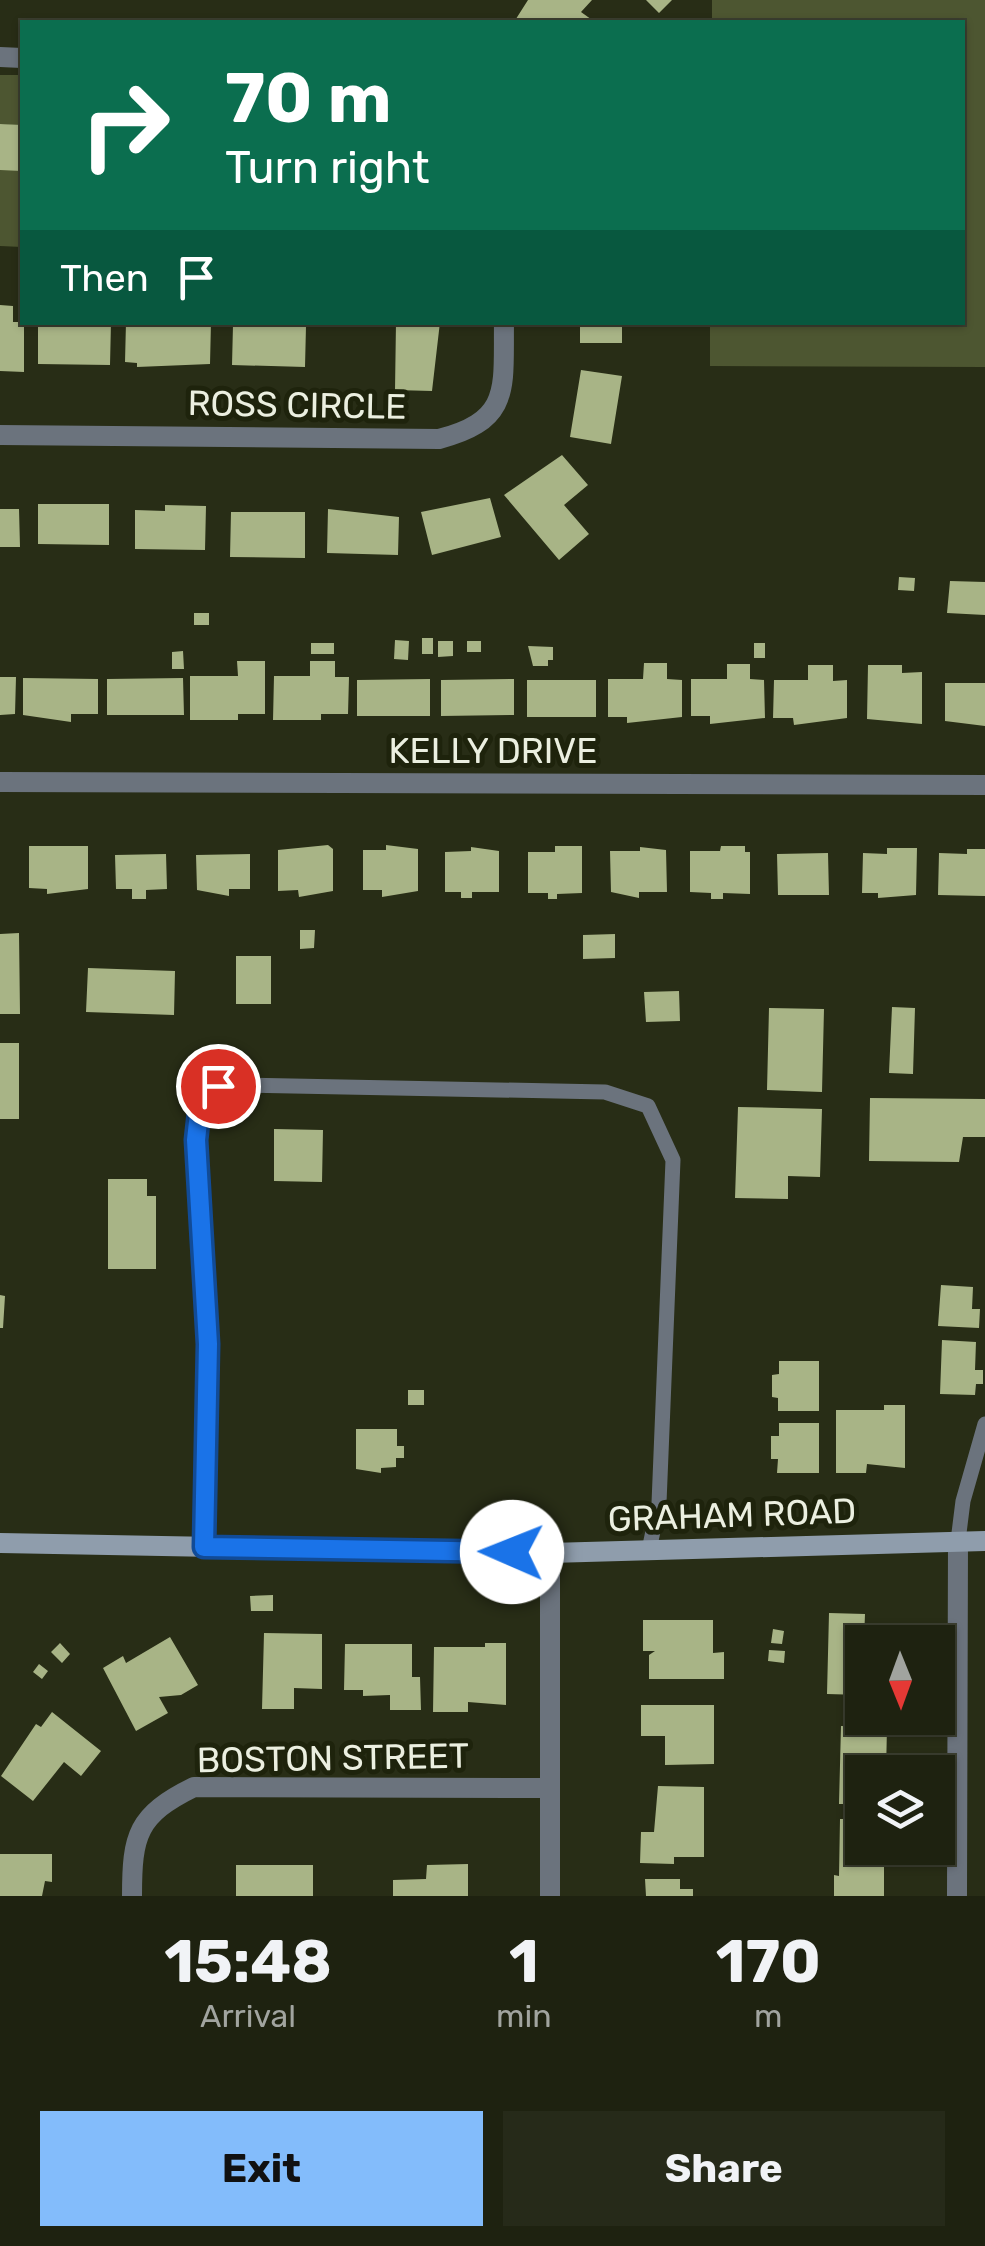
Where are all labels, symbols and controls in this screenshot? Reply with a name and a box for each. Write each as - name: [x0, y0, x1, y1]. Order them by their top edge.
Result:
- text: 70 m: [225, 57, 392, 140]
- icon: right: [60, 60, 190, 190]
- text: Turn right: [225, 141, 429, 194]
- icon: arrive: [169, 250, 224, 305]
- text: Then: [60, 255, 149, 301]
- street label: ROSS CIRCLE: [187, 382, 407, 428]
- street label: KELLY DRIVE: [389, 730, 597, 772]
- pin: [176, 1044, 261, 1129]
- icon: arrive: [191, 1059, 246, 1114]
- street label: GRAHAM ROAD: [607, 1490, 857, 1540]
- position arrow: [460, 1500, 564, 1604]
- north arrow: [845, 1625, 955, 1735]
- map controls: [845, 1625, 955, 1865]
- street label: BOSTON STREET: [197, 1735, 469, 1781]
- button: layers: [845, 1755, 955, 1865]
- text: 15:48: [164, 1926, 332, 1997]
- text: 1: [509, 1926, 539, 1997]
- text: 170: [716, 1926, 821, 1997]
- text: Arrival: [200, 1997, 296, 2035]
- text: min: [496, 1997, 552, 2035]
- text: m: [754, 1997, 783, 2035]
- button: Exit: [40, 2111, 483, 2226]
- button: Share: [503, 2111, 945, 2226]

